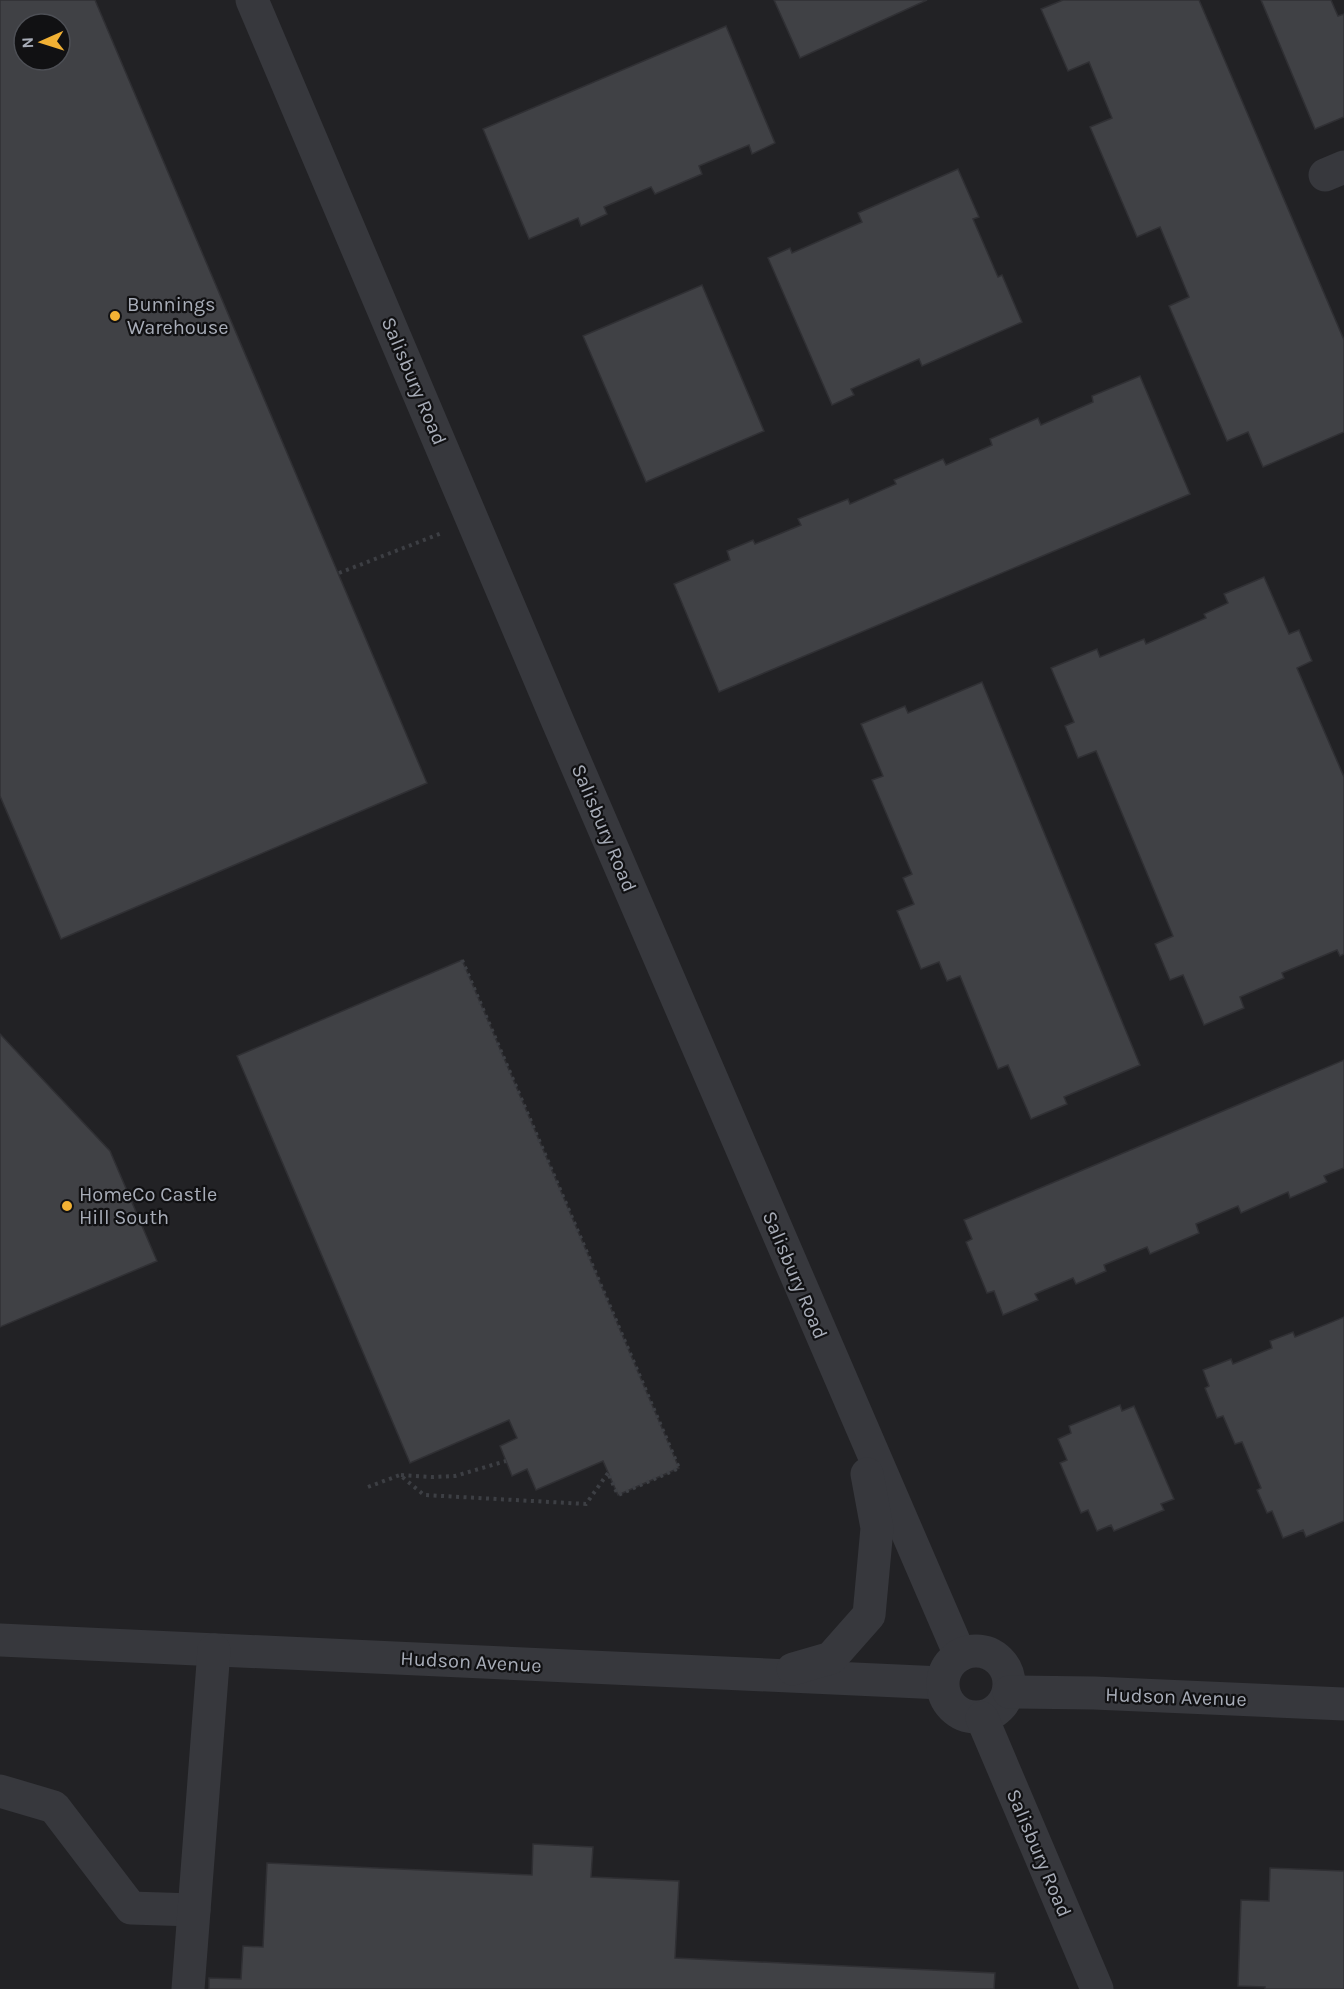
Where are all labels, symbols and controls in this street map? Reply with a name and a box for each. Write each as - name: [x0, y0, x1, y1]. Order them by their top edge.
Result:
- north arrow: [12, 12, 72, 72]
- text: N: [18, 37, 37, 49]
- place label: Bunnings Warehouse: [127, 293, 229, 339]
- marker: Bunnings Warehouse: [108, 309, 122, 323]
- street label: Salisbury Road: [377, 314, 451, 448]
- street label: Salisbury Road: [567, 761, 641, 895]
- place label: HomeCo Castle Hill South: [79, 1183, 217, 1229]
- marker: HomeCo Castle Hill South: [60, 1199, 74, 1213]
- street label: Salisbury Road: [758, 1208, 832, 1342]
- street label: Hudson Avenue: [400, 1647, 542, 1677]
- street label: Hudson Avenue: [1105, 1683, 1247, 1711]
- street label: Salisbury Road: [1002, 1786, 1076, 1920]

